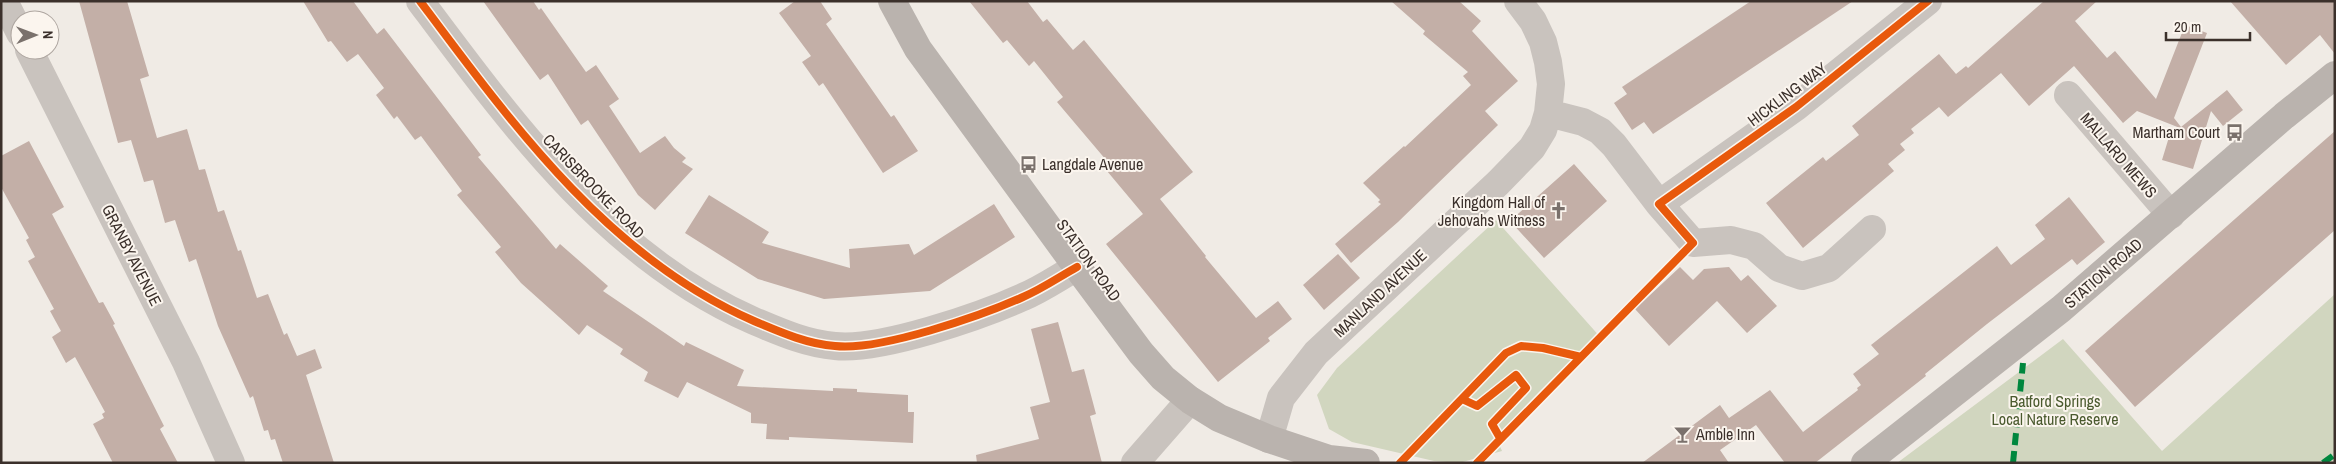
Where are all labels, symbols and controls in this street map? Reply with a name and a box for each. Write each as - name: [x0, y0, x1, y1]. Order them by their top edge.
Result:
- north arrow: [10, 10, 60, 60]
- scale bar: [2166, 10, 2250, 42]
- text: 20 m: [2174, 16, 2201, 37]
- text: N: [39, 30, 57, 39]
- street label: HICKLING WAY: [1743, 57, 1831, 131]
- street label: MALLARD MEWS: [2076, 108, 2162, 203]
- place label: Martham Court: [2133, 121, 2220, 143]
- bus stop icon: Martham Court: [2224, 122, 2244, 142]
- street label: CARISBROOKE ROAD: [538, 129, 650, 243]
- place label: Langdale Avenue: [1042, 153, 1143, 175]
- bus stop icon: Langdale Avenue: [1018, 154, 1038, 174]
- place label: Kingdom Hall of Jehovahs Witness: [1438, 191, 1545, 231]
- street label: GRANBY AVENUE: [97, 201, 167, 309]
- church icon: Kingdom Hall of Jehovahs Witness: [1549, 201, 1569, 221]
- street label: STATION ROAD: [1052, 214, 1126, 306]
- street label: STATION ROAD: [2059, 233, 2147, 313]
- street label: MANLAND AVENUE: [1329, 244, 1431, 342]
- park label: Batford Springs Local Nature Reserve: [1992, 390, 2118, 430]
- place label: Amble Inn: [1695, 423, 1755, 445]
- bar icon: Amble Inn: [1672, 424, 1692, 444]

